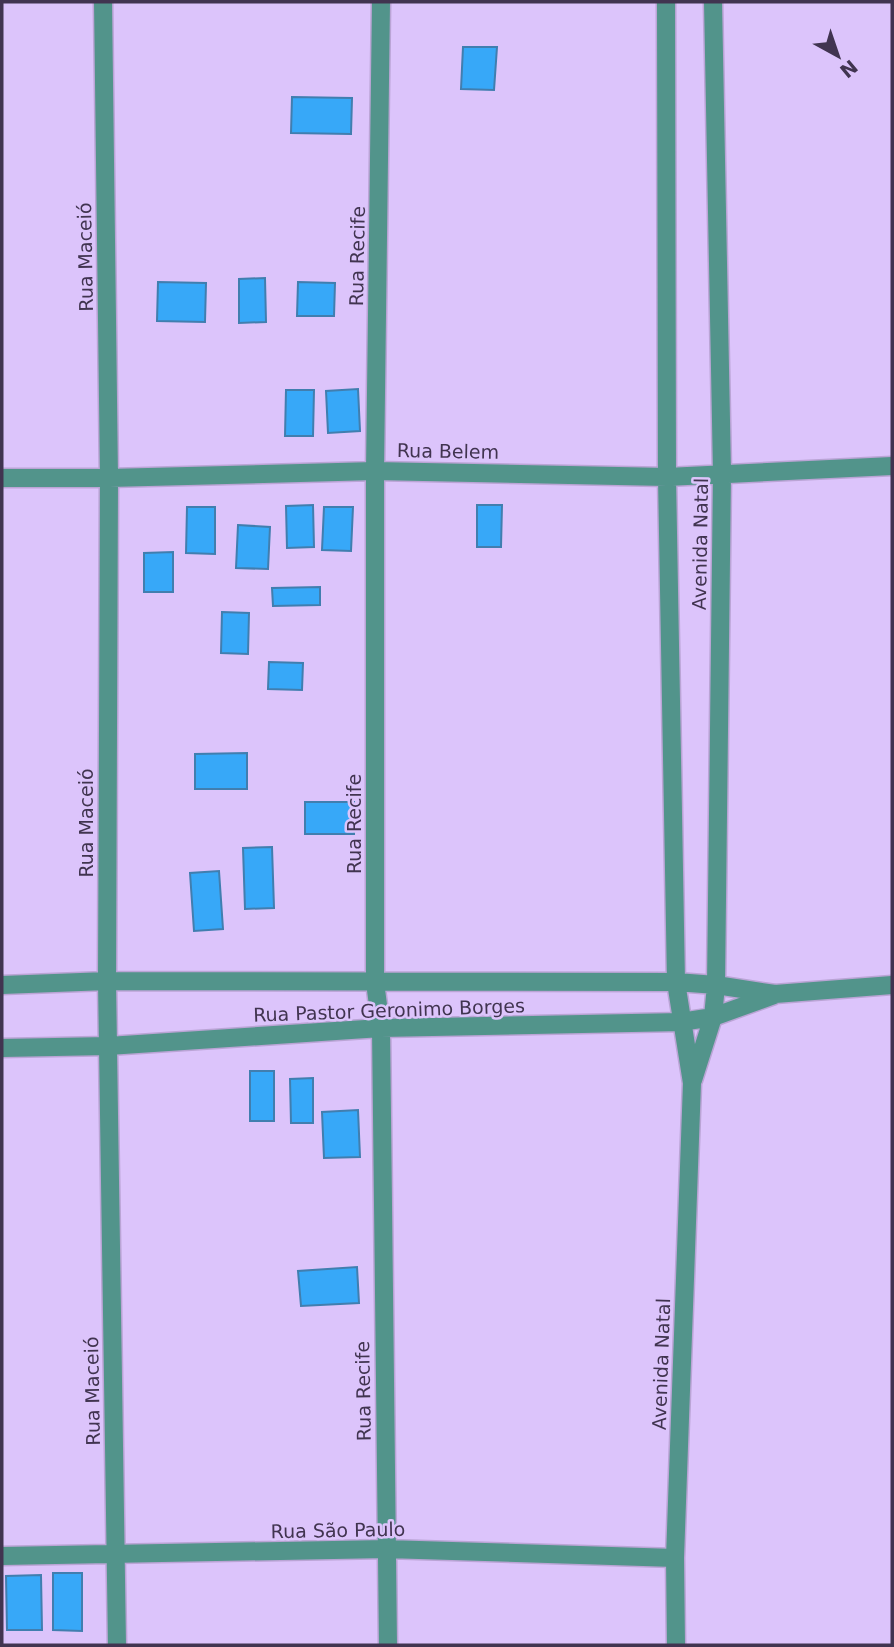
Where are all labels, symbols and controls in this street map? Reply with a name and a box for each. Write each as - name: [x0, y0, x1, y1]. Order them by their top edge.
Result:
- north arrow: [803, 21, 873, 91]
- text: N: [836, 55, 862, 83]
- street label: Rua Maceió: [73, 202, 97, 312]
- street label: Rua Recife: [345, 206, 369, 306]
- street label: Rua Belem: [397, 439, 499, 463]
- street label: Avenida Natal: [688, 478, 712, 610]
- street label: Rua Maceió: [75, 768, 97, 878]
- street label: Rua Recife: [343, 774, 365, 874]
- street label: Rua Pastor Geronimo Borges: [253, 994, 525, 1026]
- street label: Avenida Natal: [648, 1298, 674, 1430]
- street label: Rua Maceió: [80, 1336, 104, 1446]
- street label: Rua Recife: [351, 1341, 375, 1441]
- street label: Rua São Paulo: [270, 1518, 406, 1542]

